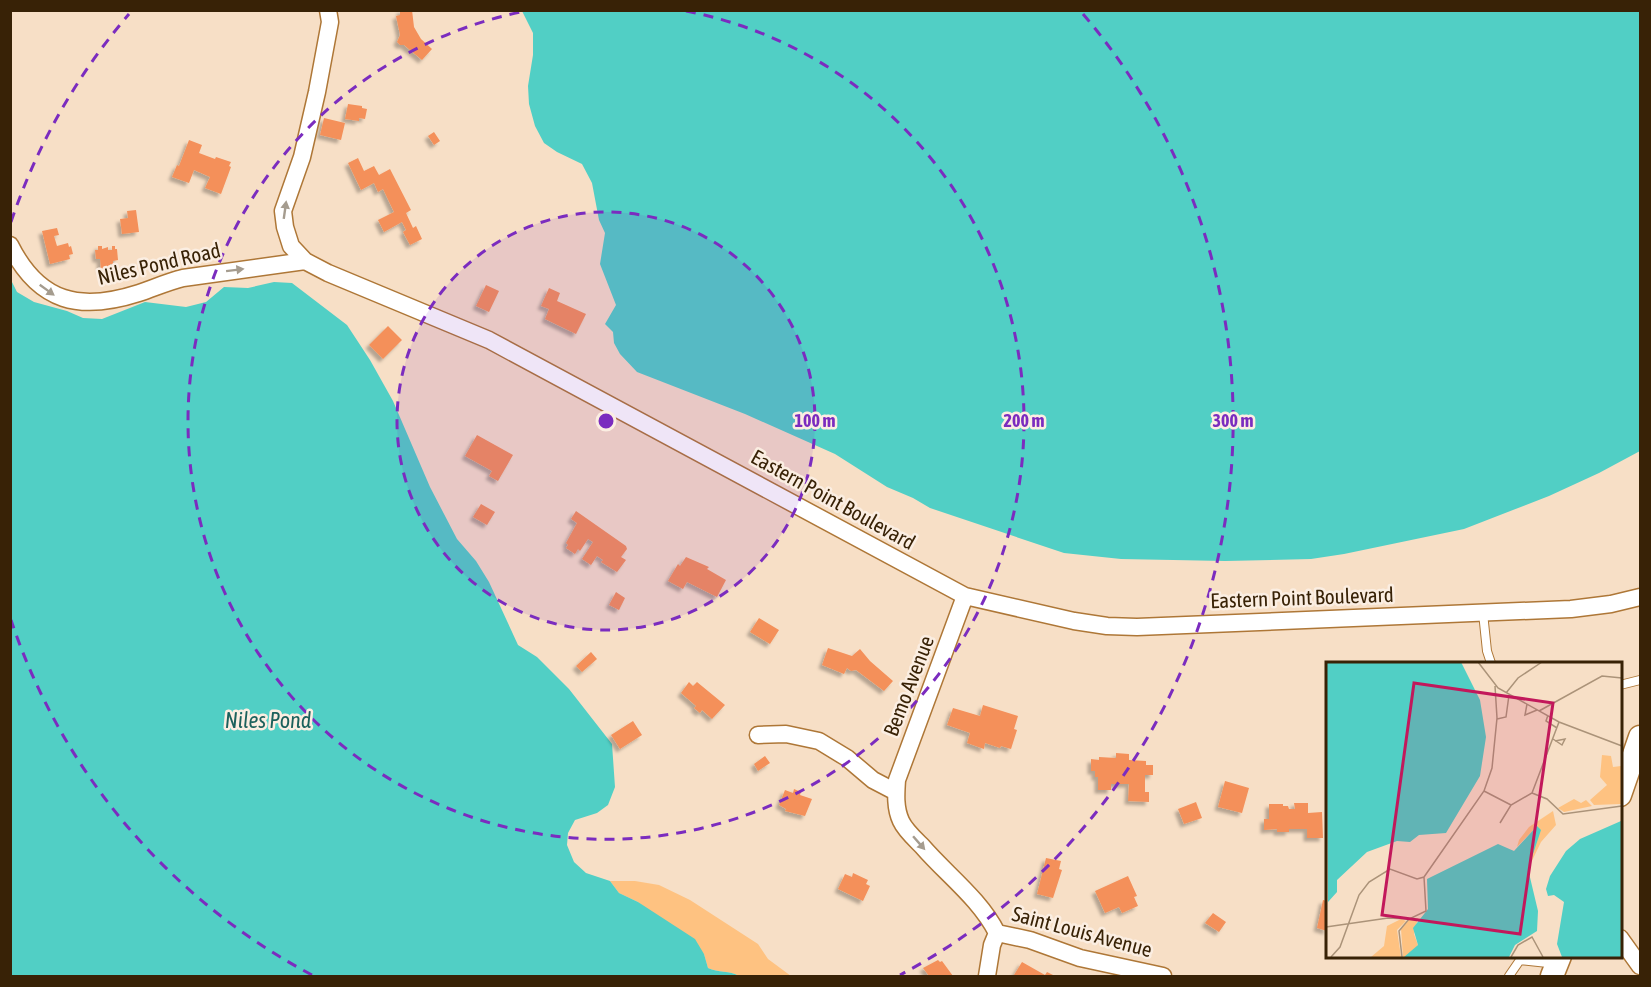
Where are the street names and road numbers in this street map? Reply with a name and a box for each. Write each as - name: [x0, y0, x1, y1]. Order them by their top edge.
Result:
- street label: Niles Pond Road: [95, 237, 223, 289]
- street label: Eastern Point Boulevard: [747, 444, 920, 554]
- street label: Eastern Point Boulevard: [1210, 582, 1394, 612]
- street label: Bemo Avenue: [878, 632, 938, 739]
- street label: Saint Louis Avenue: [1010, 901, 1155, 961]

